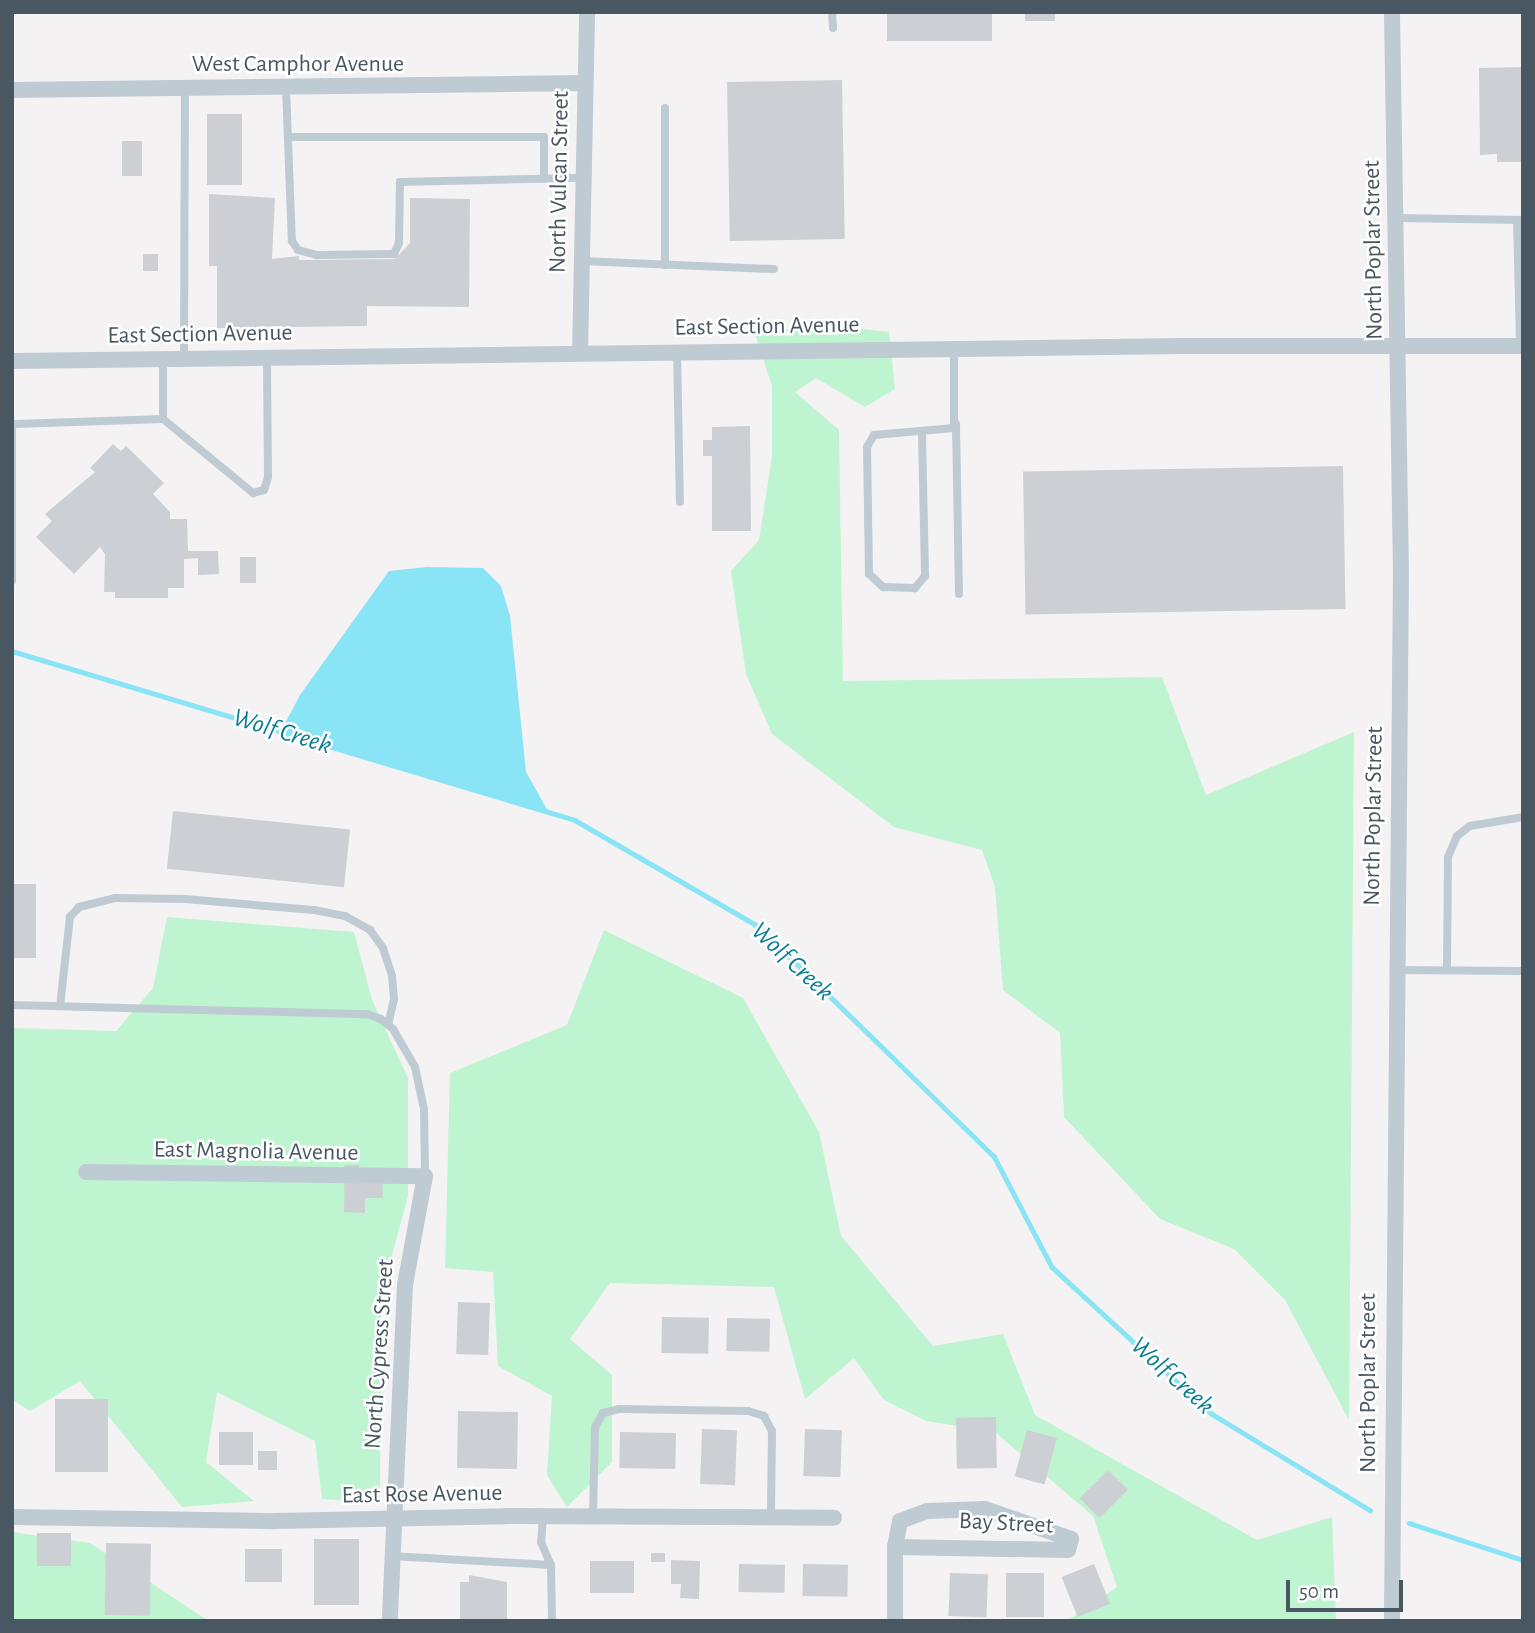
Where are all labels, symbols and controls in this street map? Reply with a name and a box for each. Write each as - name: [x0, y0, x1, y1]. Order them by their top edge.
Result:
- street label: West Camphor Avenue: [192, 51, 404, 79]
- street label: North Vulcan Street: [544, 91, 576, 273]
- street label: North Poplar Street: [1358, 160, 1390, 340]
- street label: East Section Avenue: [674, 311, 860, 343]
- street label: East Section Avenue: [107, 319, 293, 351]
- water label: Wolf Creek: [229, 702, 335, 762]
- street label: North Poplar Street: [1358, 726, 1390, 906]
- water label: Wolf Creek: [744, 916, 840, 1008]
- street label: East Magnolia Avenue: [153, 1136, 359, 1168]
- street label: North Cypress Street: [359, 1258, 401, 1450]
- street label: North Poplar Street: [1355, 1293, 1383, 1473]
- water label: Wolf Creek: [1124, 1330, 1220, 1422]
- street label: East Rose Avenue: [341, 1479, 503, 1511]
- street label: Bay Street: [958, 1507, 1054, 1541]
- scale bar: [1290, 1566, 1407, 1610]
- text: 50 m: [1299, 1581, 1339, 1602]

